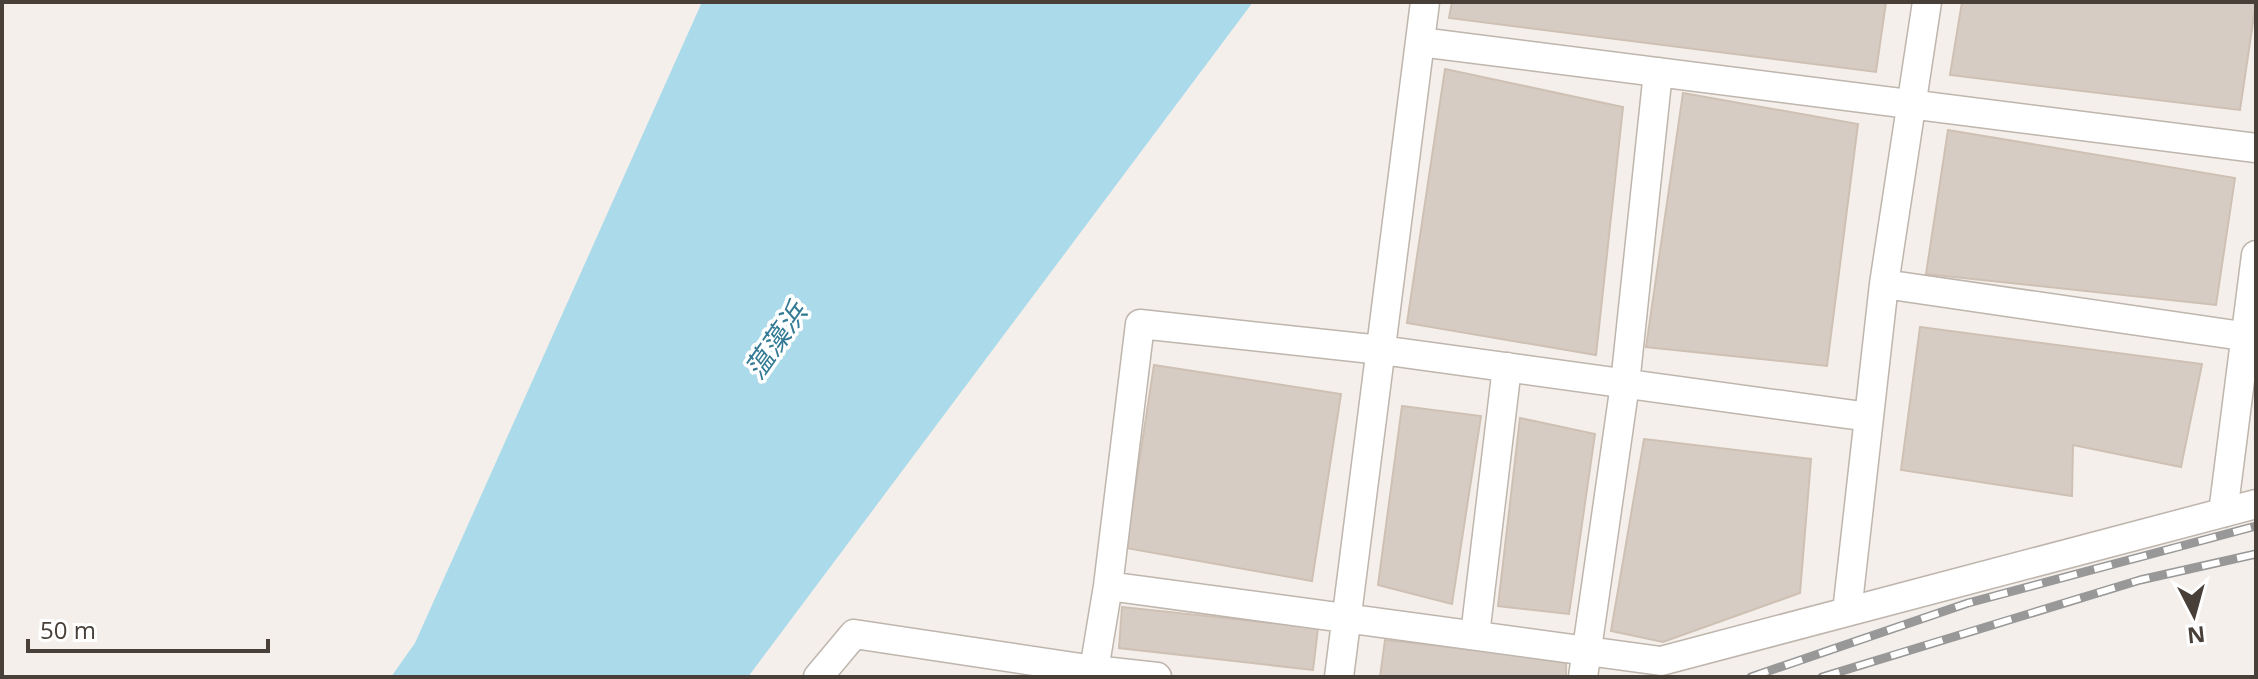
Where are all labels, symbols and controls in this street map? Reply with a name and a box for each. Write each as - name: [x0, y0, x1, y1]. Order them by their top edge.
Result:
- water label: 蕰藻浜: [735, 292, 816, 385]
- north arrow: [2154, 575, 2234, 655]
- scale bar: [28, 603, 268, 653]
- text: 50 m: [40, 613, 96, 646]
- text: N: [2186, 620, 2207, 652]

